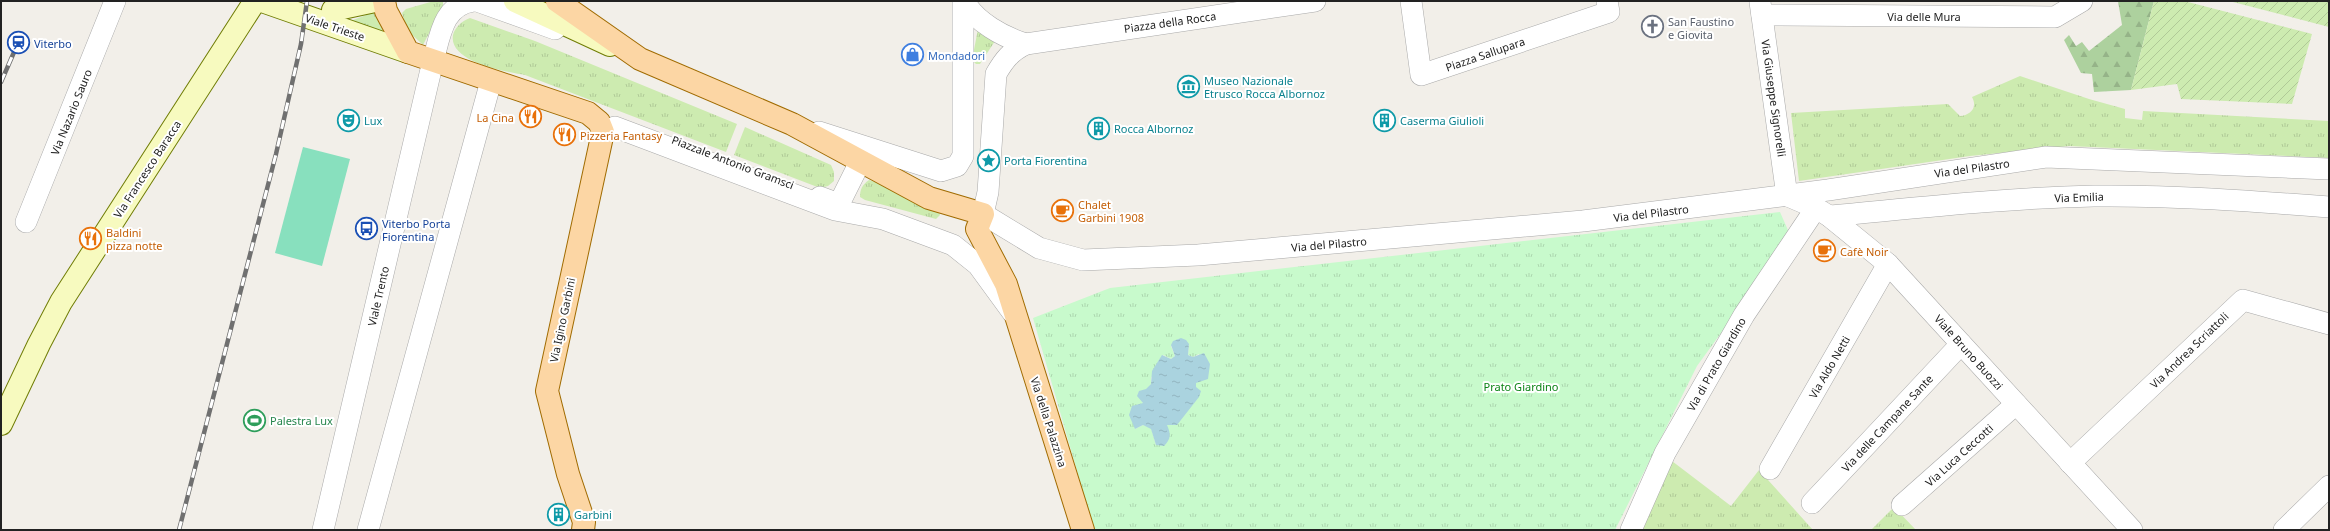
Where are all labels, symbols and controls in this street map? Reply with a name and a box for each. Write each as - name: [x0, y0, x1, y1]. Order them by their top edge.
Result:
- street label: Piazza della Rocca: [1123, 8, 1217, 36]
- street label: Via delle Mura: [1887, 9, 1961, 24]
- street label: Viale Trieste: [303, 10, 367, 44]
- church icon: San Faustino e Giovita: [1640, 14, 1666, 40]
- place label: San Faustino e Giovita: [1668, 14, 1734, 42]
- station icon: Viterbo: [5, 30, 31, 56]
- street label: Piazza Sallupara: [1443, 33, 1527, 75]
- place label: Viterbo: [34, 36, 72, 51]
- street label: Via Giuseppe Signorelli: [1758, 38, 1790, 158]
- shop icon: Mondadori: [899, 42, 925, 68]
- place label: Mondadori: [928, 48, 985, 63]
- street label: Via Nazario Sauro: [47, 67, 95, 157]
- museum icon: Museo Nazionale Etrusco Rocca Albornoz: [1176, 73, 1202, 99]
- place label: Museo Nazionale Etrusco Rocca Albornoz: [1204, 73, 1325, 101]
- restaurant icon: La Cina: [517, 104, 543, 130]
- theatre icon: Lux: [335, 107, 361, 133]
- building icon: Caserma Giulioli: [1371, 107, 1397, 133]
- place label: La Cina: [476, 110, 514, 125]
- place label: Lux: [364, 113, 383, 128]
- place label: Caserma Giulioli: [1400, 113, 1484, 128]
- building icon: Rocca Albornoz: [1086, 115, 1112, 141]
- street label: Via Francesco Baracca: [110, 117, 184, 221]
- place label: Rocca Albornoz: [1114, 121, 1193, 136]
- restaurant icon: Pizzeria Fantasy: [552, 122, 578, 148]
- place label: Pizzeria Fantasy: [580, 128, 663, 143]
- street label: Piazzale Antonio Gramsci: [670, 132, 796, 192]
- place icon: Porta Fiorentina: [976, 147, 1002, 173]
- place label: Porta Fiorentina: [1004, 153, 1087, 168]
- street label: Via del Pilastro: [1933, 155, 2011, 181]
- street label: Via Emilia: [2054, 189, 2104, 205]
- cafe icon: Chalet Garbini 1908: [1050, 197, 1076, 223]
- place label: Chalet Garbini 1908: [1078, 197, 1144, 225]
- street label: Via del Pilastro: [1612, 201, 1690, 225]
- bus stop icon: Viterbo Porta Fiorentina: [353, 216, 379, 242]
- place label: Viterbo Porta Fiorentina: [382, 216, 450, 244]
- restaurant icon: Baldini pizza notte: [77, 225, 103, 251]
- place label: Baldini pizza notte: [106, 225, 163, 253]
- street label: Via del Pilastro: [1291, 233, 1368, 255]
- cafe icon: Cafè Noir: [1812, 238, 1838, 264]
- place label: Cafè Noir: [1840, 244, 1889, 259]
- street label: Viale Trento: [364, 264, 392, 327]
- street label: Via Igino Garbini: [546, 276, 578, 364]
- street label: Via Andrea Scriattoli: [2146, 309, 2232, 391]
- street label: Viale Bruno Buozzi: [1931, 311, 2007, 393]
- street label: Via di Prato Giardino: [1683, 314, 1749, 414]
- street label: Via Aldo Netti: [1805, 333, 1853, 401]
- street label: Via delle Campane Sante: [1838, 371, 1936, 475]
- street label: Via della Palazzina: [1027, 375, 1071, 469]
- park label: Prato Giardino: [1483, 379, 1559, 394]
- sports icon: Palestra Lux: [242, 407, 268, 433]
- place label: Palestra Lux: [270, 413, 333, 428]
- street label: Via Luca Ceccotti: [1922, 420, 1996, 490]
- building icon: Garbini: [545, 501, 571, 527]
- place label: Garbini: [574, 507, 612, 522]

